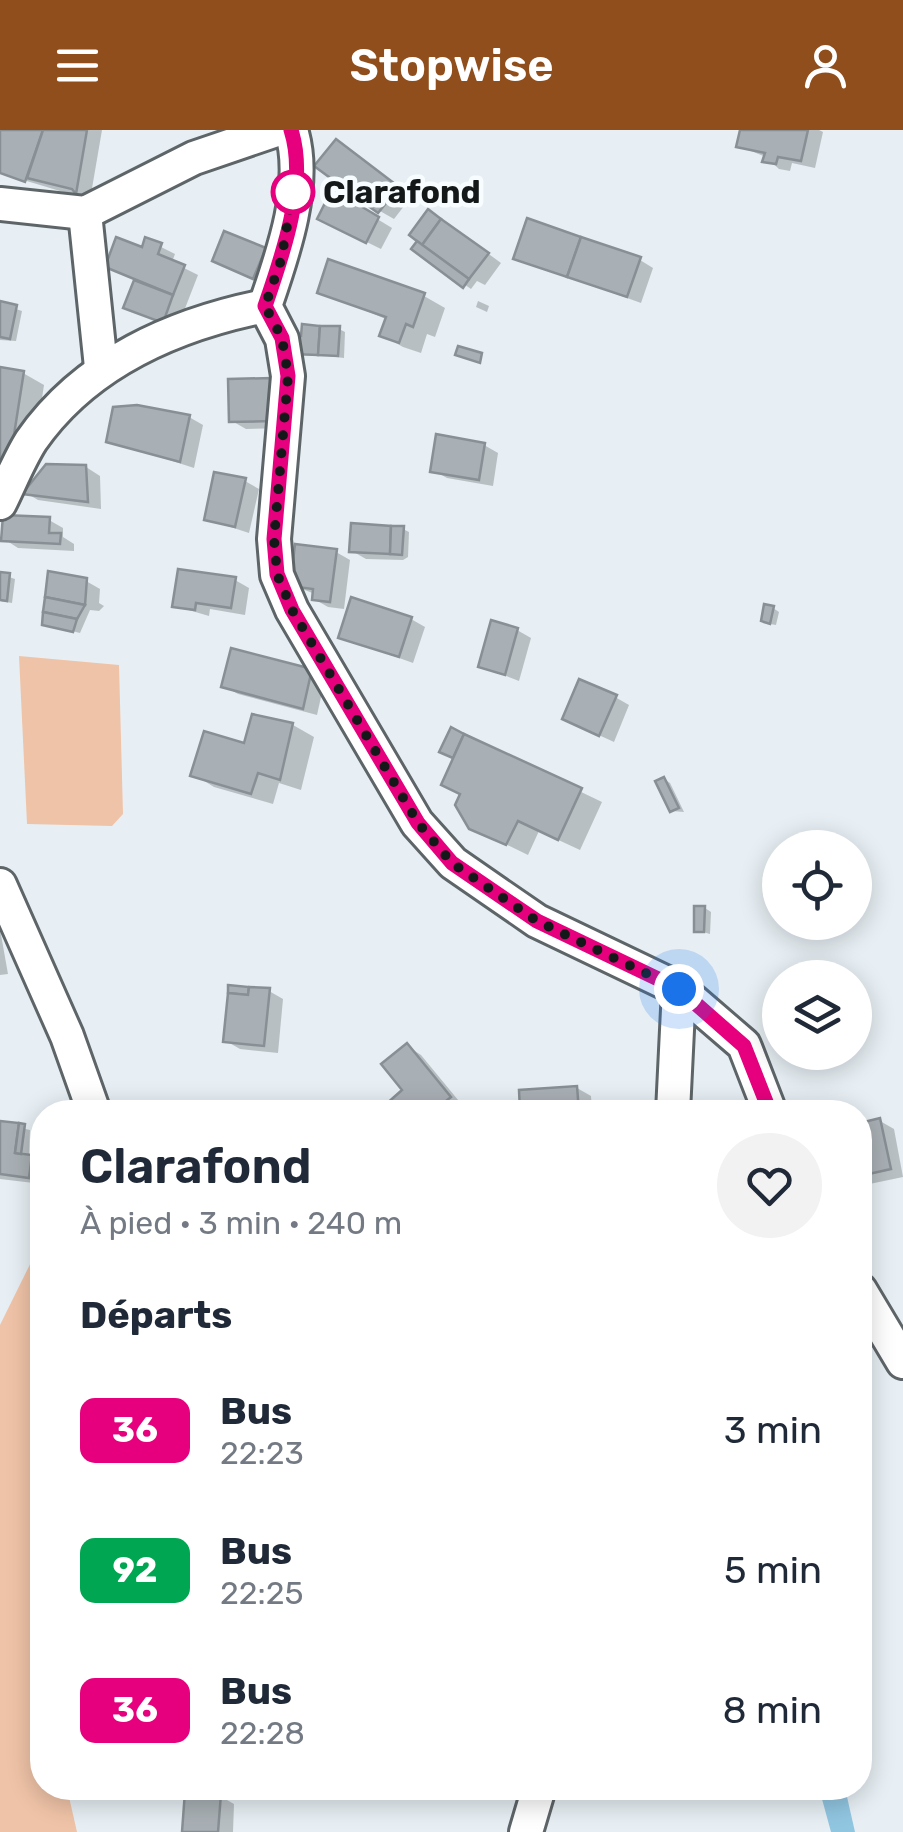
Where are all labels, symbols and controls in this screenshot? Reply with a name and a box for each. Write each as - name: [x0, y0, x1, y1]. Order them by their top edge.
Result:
- icon: menu: [50, 38, 105, 93]
- icon: person: [798, 38, 853, 93]
- text: Stopwise: [349, 39, 554, 92]
- marker: Clarafond: [272, 171, 314, 213]
- place label: Clarafond: [323, 173, 481, 211]
- map controls: [762, 830, 872, 1070]
- button: locate: [762, 830, 872, 940]
- button: layers: [762, 960, 872, 1070]
- your location: [654, 964, 704, 1014]
- button: heart: [717, 1133, 822, 1238]
- text: Clarafond: [80, 1138, 312, 1195]
- text: À pied · 3 min · 240 m: [80, 1204, 402, 1242]
- text: Départs: [80, 1292, 232, 1338]
- text: Bus: [220, 1388, 292, 1434]
- text: 3 min: [724, 1407, 822, 1453]
- text: 36: [112, 1409, 158, 1451]
- text: 22:23: [220, 1434, 304, 1472]
- text: Bus: [220, 1528, 292, 1574]
- text: 5 min: [724, 1547, 822, 1593]
- text: 92: [112, 1549, 158, 1591]
- text: 22:25: [220, 1574, 304, 1612]
- text: Bus: [220, 1668, 292, 1714]
- text: 8 min: [723, 1687, 822, 1733]
- text: 36: [112, 1689, 158, 1731]
- text: 22:28: [220, 1714, 305, 1752]

